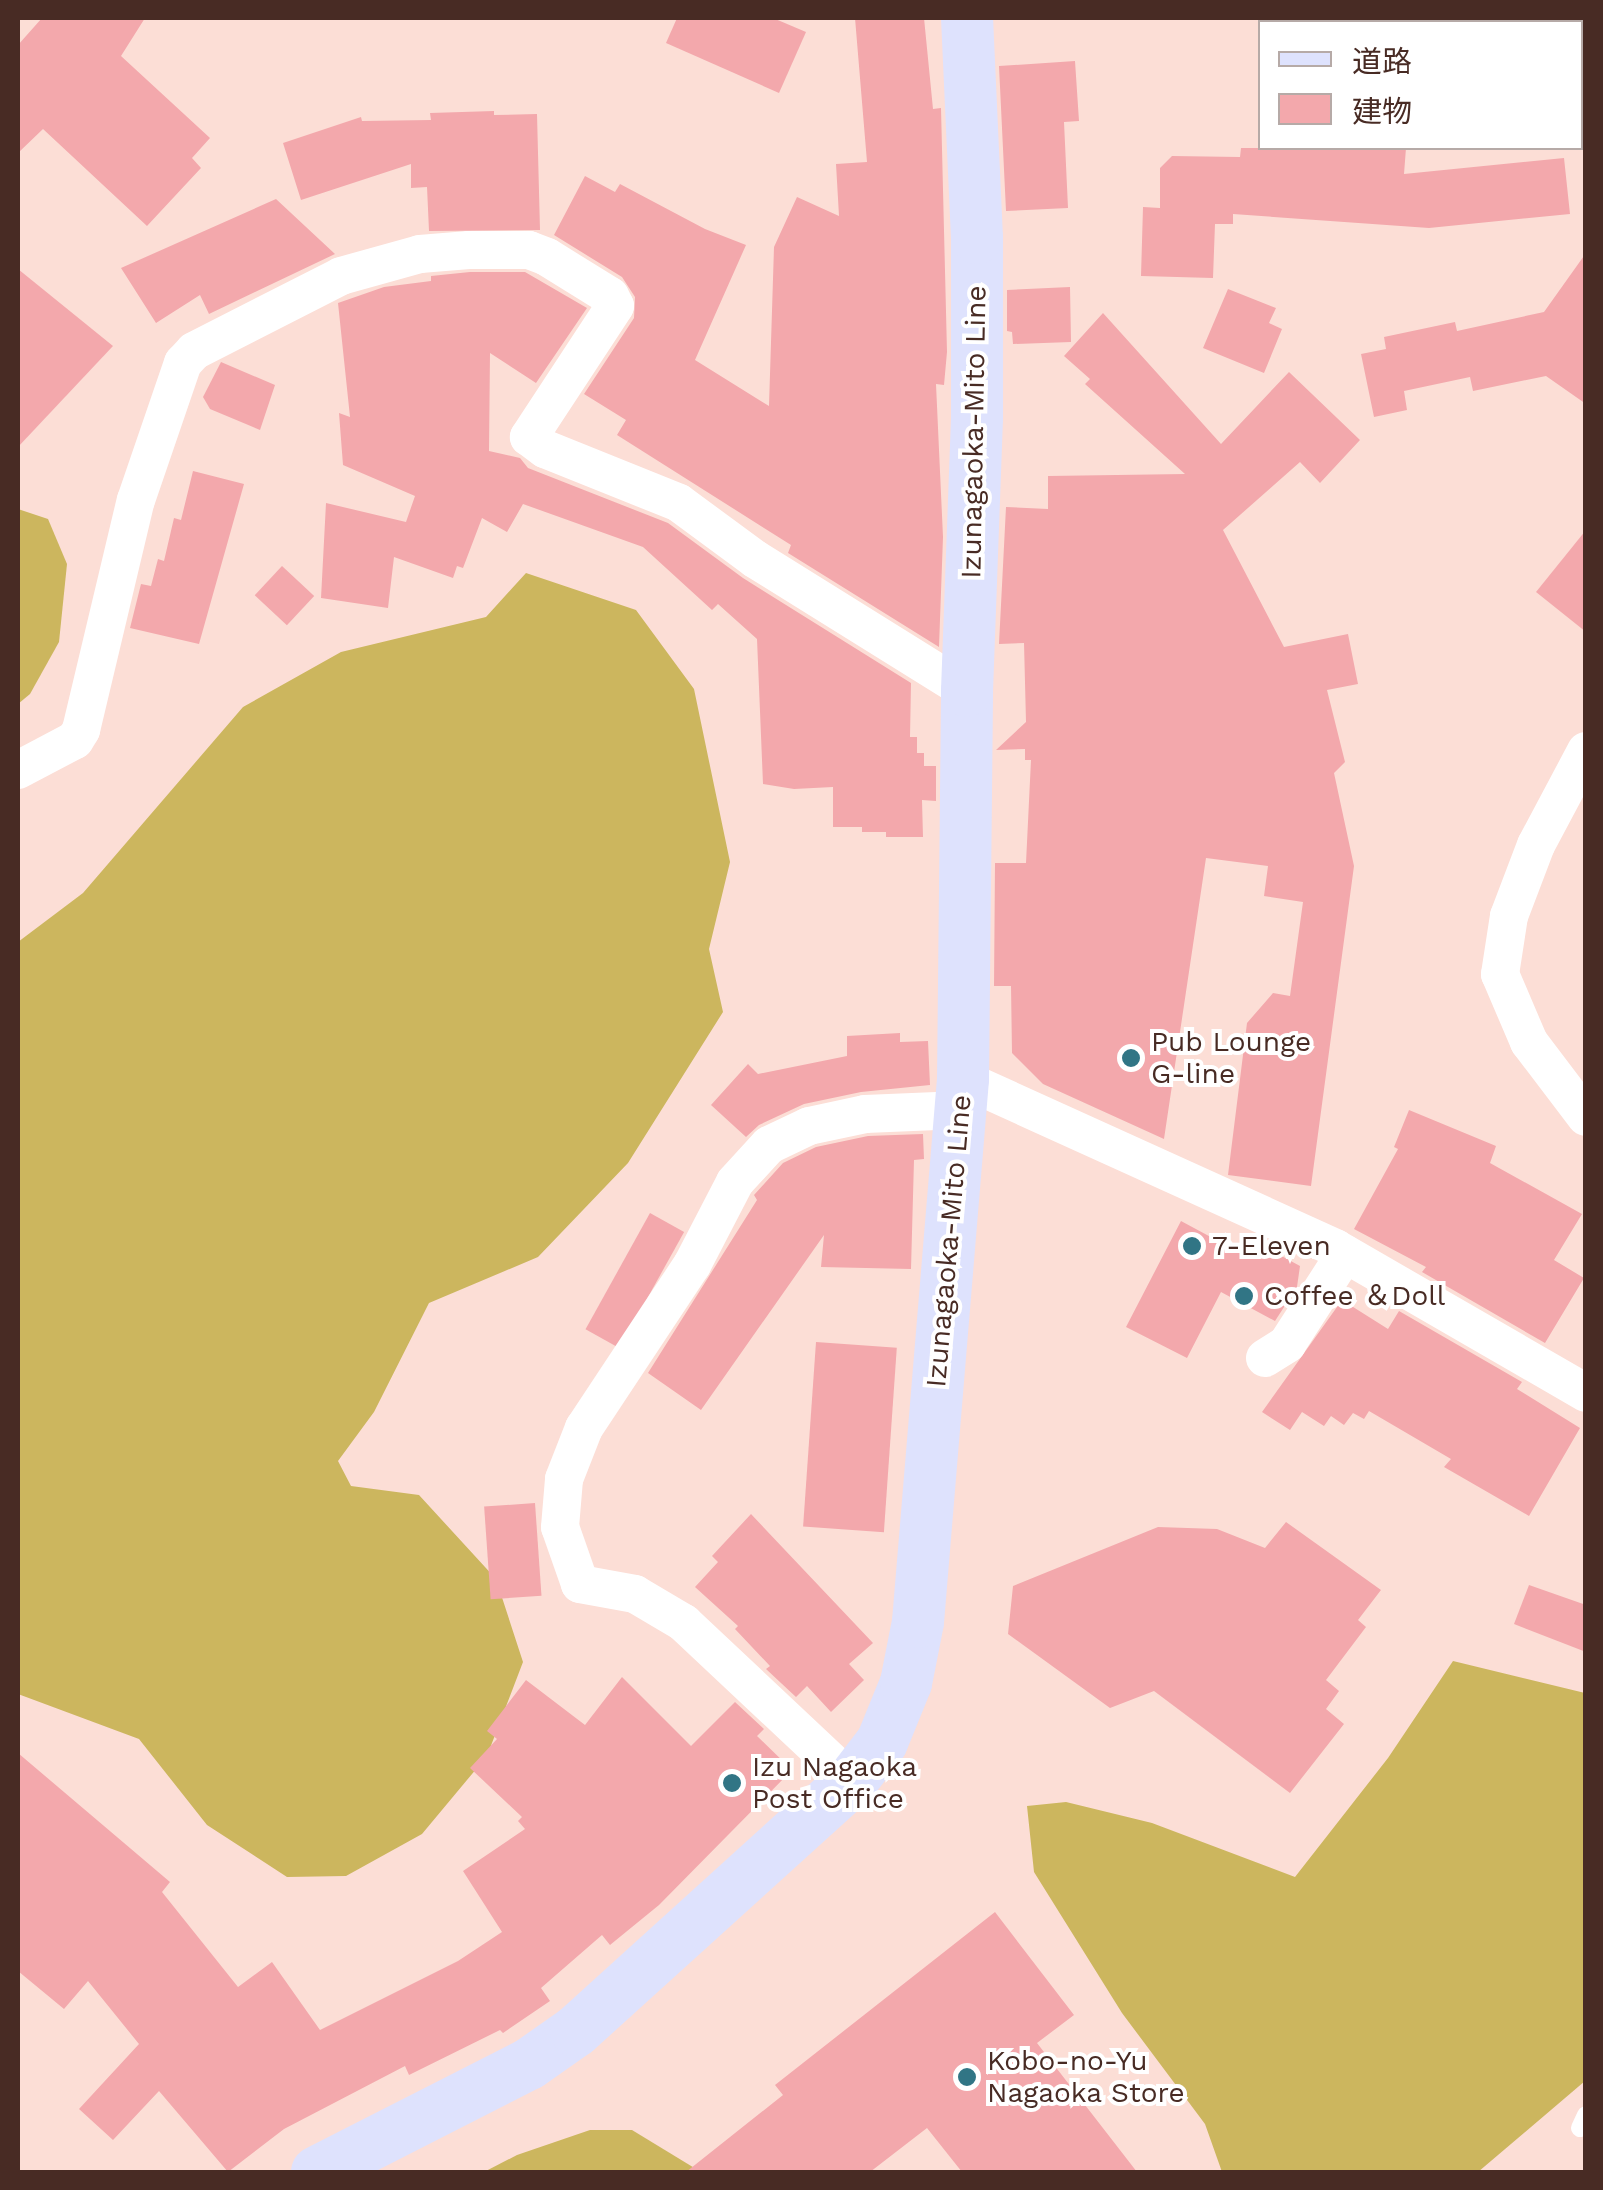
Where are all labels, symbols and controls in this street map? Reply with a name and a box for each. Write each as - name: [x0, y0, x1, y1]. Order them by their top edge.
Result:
- legend: [1258, 20, 1583, 150]
- text: 道路: [1352, 44, 1412, 79]
- text: 建物: [1352, 94, 1412, 129]
- street label: Izunagaoka-Mito Line: [955, 285, 993, 579]
- place label: Pub Lounge G-line: [1151, 1025, 1311, 1091]
- marker: Pub Lounge G-line: [1120, 1047, 1142, 1069]
- street label: Izunagaoka-Mito Line: [919, 1093, 979, 1389]
- place label: 7-Eleven: [1212, 1229, 1331, 1263]
- marker: 7-Eleven: [1181, 1235, 1203, 1257]
- place label: Coffee ＆Doll: [1264, 1279, 1445, 1313]
- marker: Coffee ＆Doll: [1233, 1285, 1255, 1307]
- place label: Izu Nagaoka Post Office: [752, 1750, 917, 1816]
- marker: Izu Nagaoka Post Office: [721, 1772, 743, 1794]
- place label: Kobo-no-Yu Nagaoka Store: [987, 2044, 1185, 2110]
- marker: Kobo-no-Yu Nagaoka Store: [956, 2066, 978, 2088]

